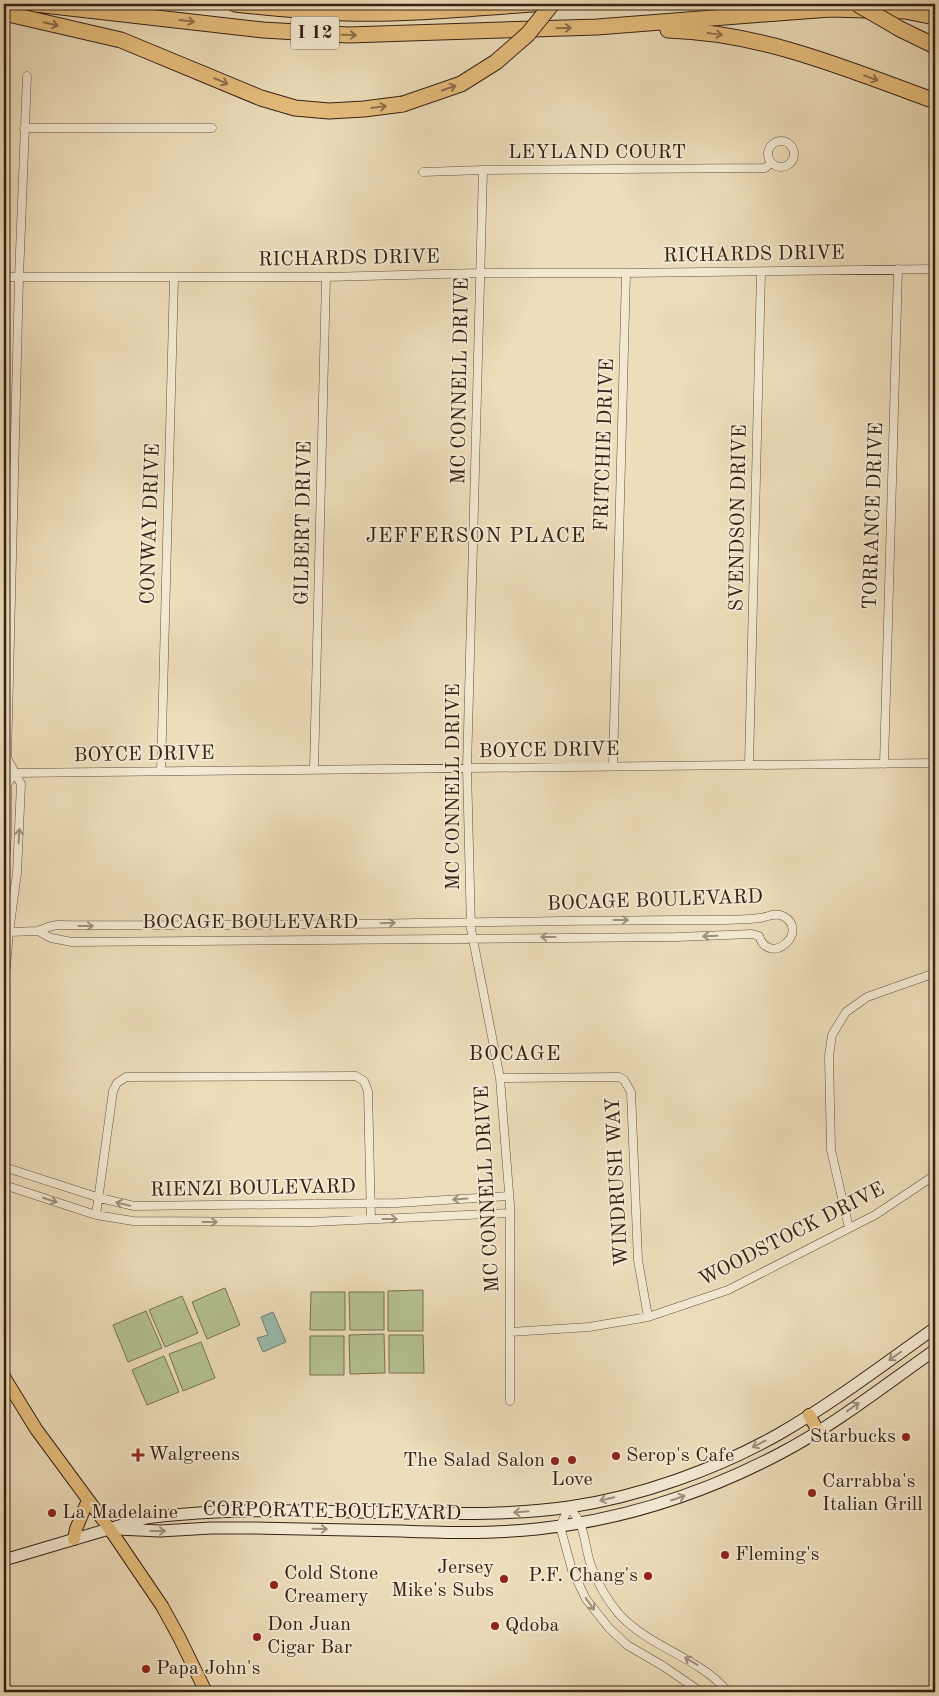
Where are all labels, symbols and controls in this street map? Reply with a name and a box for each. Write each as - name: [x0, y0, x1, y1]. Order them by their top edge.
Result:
- one-way arrow: [179, 16, 195, 26]
- road number: I 12: [291, 16, 339, 49]
- one-way arrow: [43, 20, 59, 29]
- one-way arrow: [556, 24, 572, 33]
- one-way arrow: [707, 29, 723, 39]
- one-way arrow: [341, 30, 357, 39]
- one-way arrow: [863, 74, 879, 83]
- one-way arrow: [213, 76, 228, 86]
- one-way arrow: [440, 83, 456, 92]
- one-way arrow: [370, 102, 386, 112]
- street label: LEYLAND COURT: [508, 143, 686, 163]
- street label: RICHARDS DRIVE: [663, 243, 845, 267]
- street label: RICHARDS DRIVE: [258, 247, 440, 271]
- street label: MC CONNELL DRIVE: [449, 277, 473, 485]
- street label: FRITCHIE DRIVE: [592, 358, 618, 532]
- street label: TORRANCE DRIVE: [861, 422, 887, 610]
- street label: SVENDSON DRIVE: [727, 424, 751, 612]
- street label: GILBERT DRIVE: [293, 441, 315, 605]
- street label: CONWAY DRIVE: [138, 443, 164, 605]
- district label: JEFFERSON PLACE: [366, 526, 586, 547]
- street label: MC CONNELL DRIVE: [444, 683, 464, 891]
- street label: BOYCE DRIVE: [478, 740, 620, 762]
- street label: BOYCE DRIVE: [73, 744, 215, 766]
- one-way arrow: [15, 828, 24, 844]
- street label: BOCAGE BOULEVARD: [547, 887, 763, 915]
- street label: BOCAGE BOULEVARD: [142, 913, 358, 933]
- one-way arrow: [612, 915, 629, 925]
- one-way arrow: [380, 918, 396, 928]
- one-way arrow: [78, 921, 94, 930]
- one-way arrow: [702, 931, 718, 940]
- one-way arrow: [540, 932, 556, 942]
- district label: BOCAGE: [469, 1044, 561, 1065]
- street label: MC CONNELL DRIVE: [473, 1085, 503, 1293]
- street label: WINDRUSH WAY: [604, 1097, 632, 1267]
- street label: RIENZI BOULEVARD: [150, 1177, 356, 1201]
- street label: WOODSTOCK DRIVE: [696, 1179, 888, 1291]
- one-way arrow: [42, 1195, 58, 1205]
- one-way arrow: [453, 1195, 469, 1204]
- one-way arrow: [116, 1199, 132, 1208]
- one-way arrow: [381, 1214, 397, 1224]
- one-way arrow: [202, 1217, 218, 1227]
- one-way arrow: [888, 1351, 902, 1361]
- one-way arrow: [846, 1402, 860, 1412]
- place label: Starbucks: [810, 1427, 896, 1447]
- marker: Starbucks: [900, 1431, 912, 1443]
- one-way arrow: [752, 1440, 767, 1449]
- place label: Walgreens: [148, 1445, 240, 1465]
- place label: Serop's Cafe: [626, 1446, 734, 1466]
- marker: Walgreens: [132, 1449, 144, 1461]
- marker: Serop's Cafe: [610, 1450, 622, 1462]
- place label: The Salad Salon: [403, 1451, 545, 1471]
- marker: Love: [566, 1454, 578, 1466]
- marker: The Salad Salon: [549, 1455, 561, 1467]
- place label: Love: [551, 1470, 593, 1490]
- place label: Carrabba's Italian Grill: [822, 1472, 923, 1515]
- marker: Carrabba's Italian Grill: [806, 1487, 818, 1499]
- one-way arrow: [670, 1492, 686, 1502]
- one-way arrow: [599, 1495, 615, 1504]
- street label: CORPORATE BOULEVARD: [203, 1500, 461, 1524]
- place label: La Madelaine: [62, 1503, 178, 1523]
- marker: La Madelaine: [46, 1507, 58, 1519]
- one-way arrow: [513, 1507, 529, 1516]
- one-way arrow: [312, 1525, 328, 1534]
- one-way arrow: [149, 1526, 165, 1536]
- place label: Fleming's: [735, 1545, 819, 1565]
- marker: Fleming's: [719, 1549, 731, 1561]
- place label: Jersey Mike's Subs: [391, 1558, 494, 1601]
- place label: Cold Stone Creamery: [284, 1564, 378, 1607]
- place label: P.F. Chang's: [528, 1566, 638, 1586]
- marker: P.F. Chang's: [642, 1570, 654, 1582]
- marker: Jersey Mike's Subs: [498, 1573, 510, 1585]
- marker: Cold Stone Creamery: [268, 1579, 280, 1591]
- one-way arrow: [585, 1596, 595, 1610]
- place label: Don Juan Cigar Bar: [267, 1615, 352, 1658]
- place label: Qdoba: [505, 1616, 560, 1636]
- marker: Qdoba: [489, 1620, 501, 1632]
- marker: Don Juan Cigar Bar: [251, 1631, 263, 1643]
- one-way arrow: [684, 1656, 698, 1666]
- place label: Papa John's: [156, 1659, 260, 1679]
- marker: Papa John's: [140, 1663, 152, 1675]

